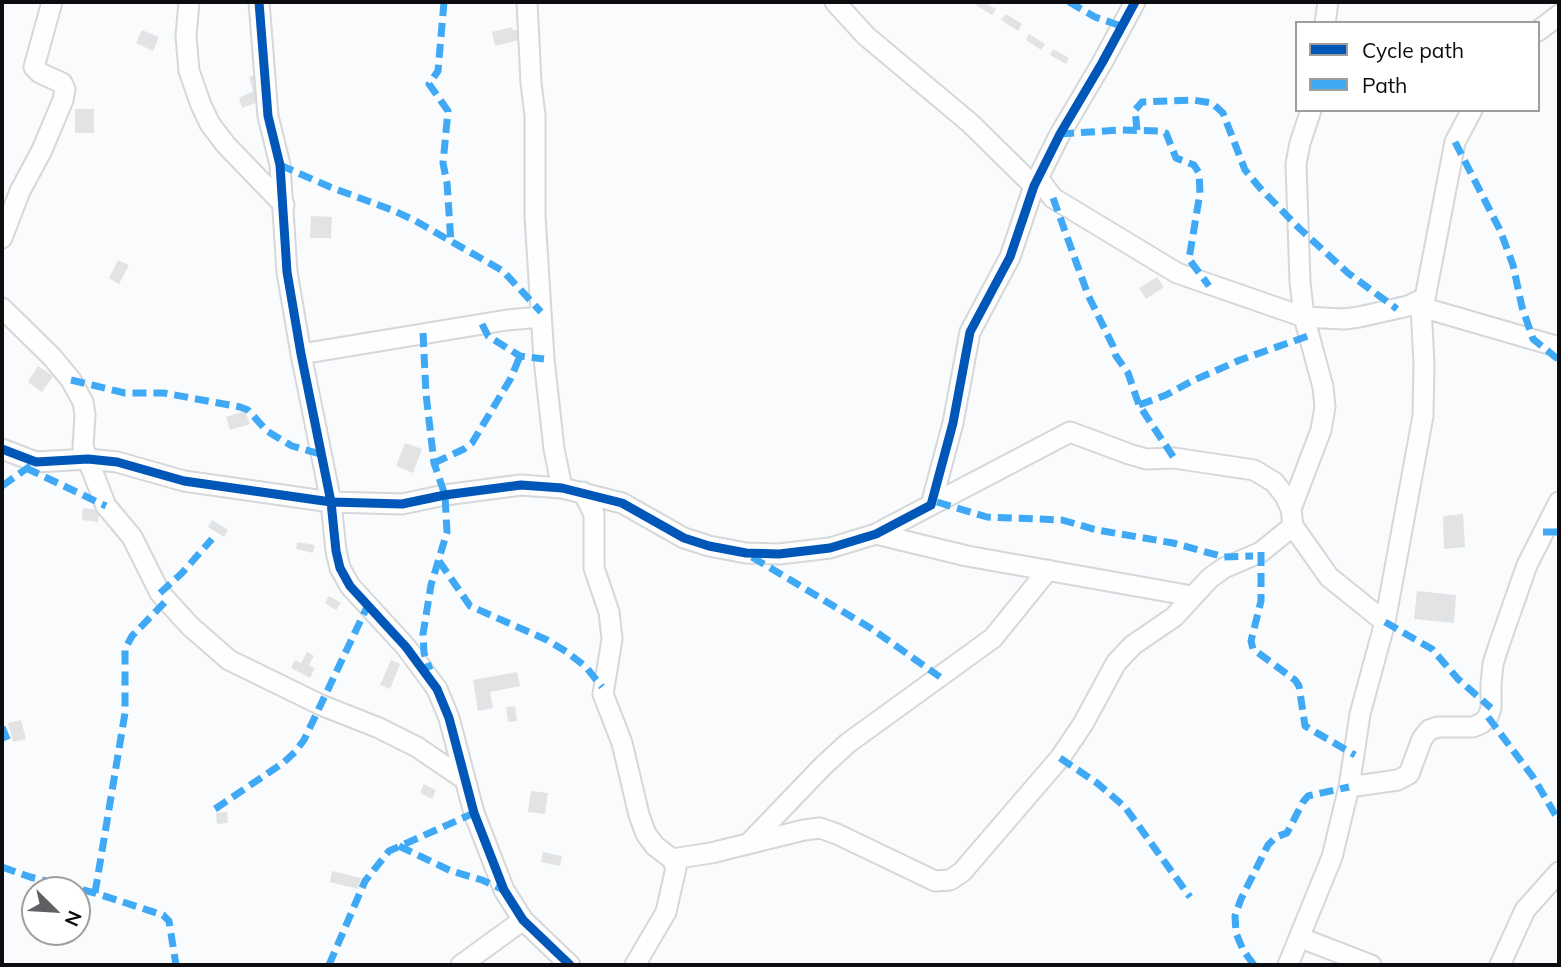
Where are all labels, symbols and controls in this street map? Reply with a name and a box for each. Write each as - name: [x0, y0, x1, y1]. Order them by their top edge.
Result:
- legend: [1295, 21, 1540, 112]
- text: Cycle path: [1362, 37, 1464, 63]
- text: Path: [1362, 72, 1407, 98]
- north arrow: [21, 876, 91, 946]
- text: N: [59, 907, 87, 930]

